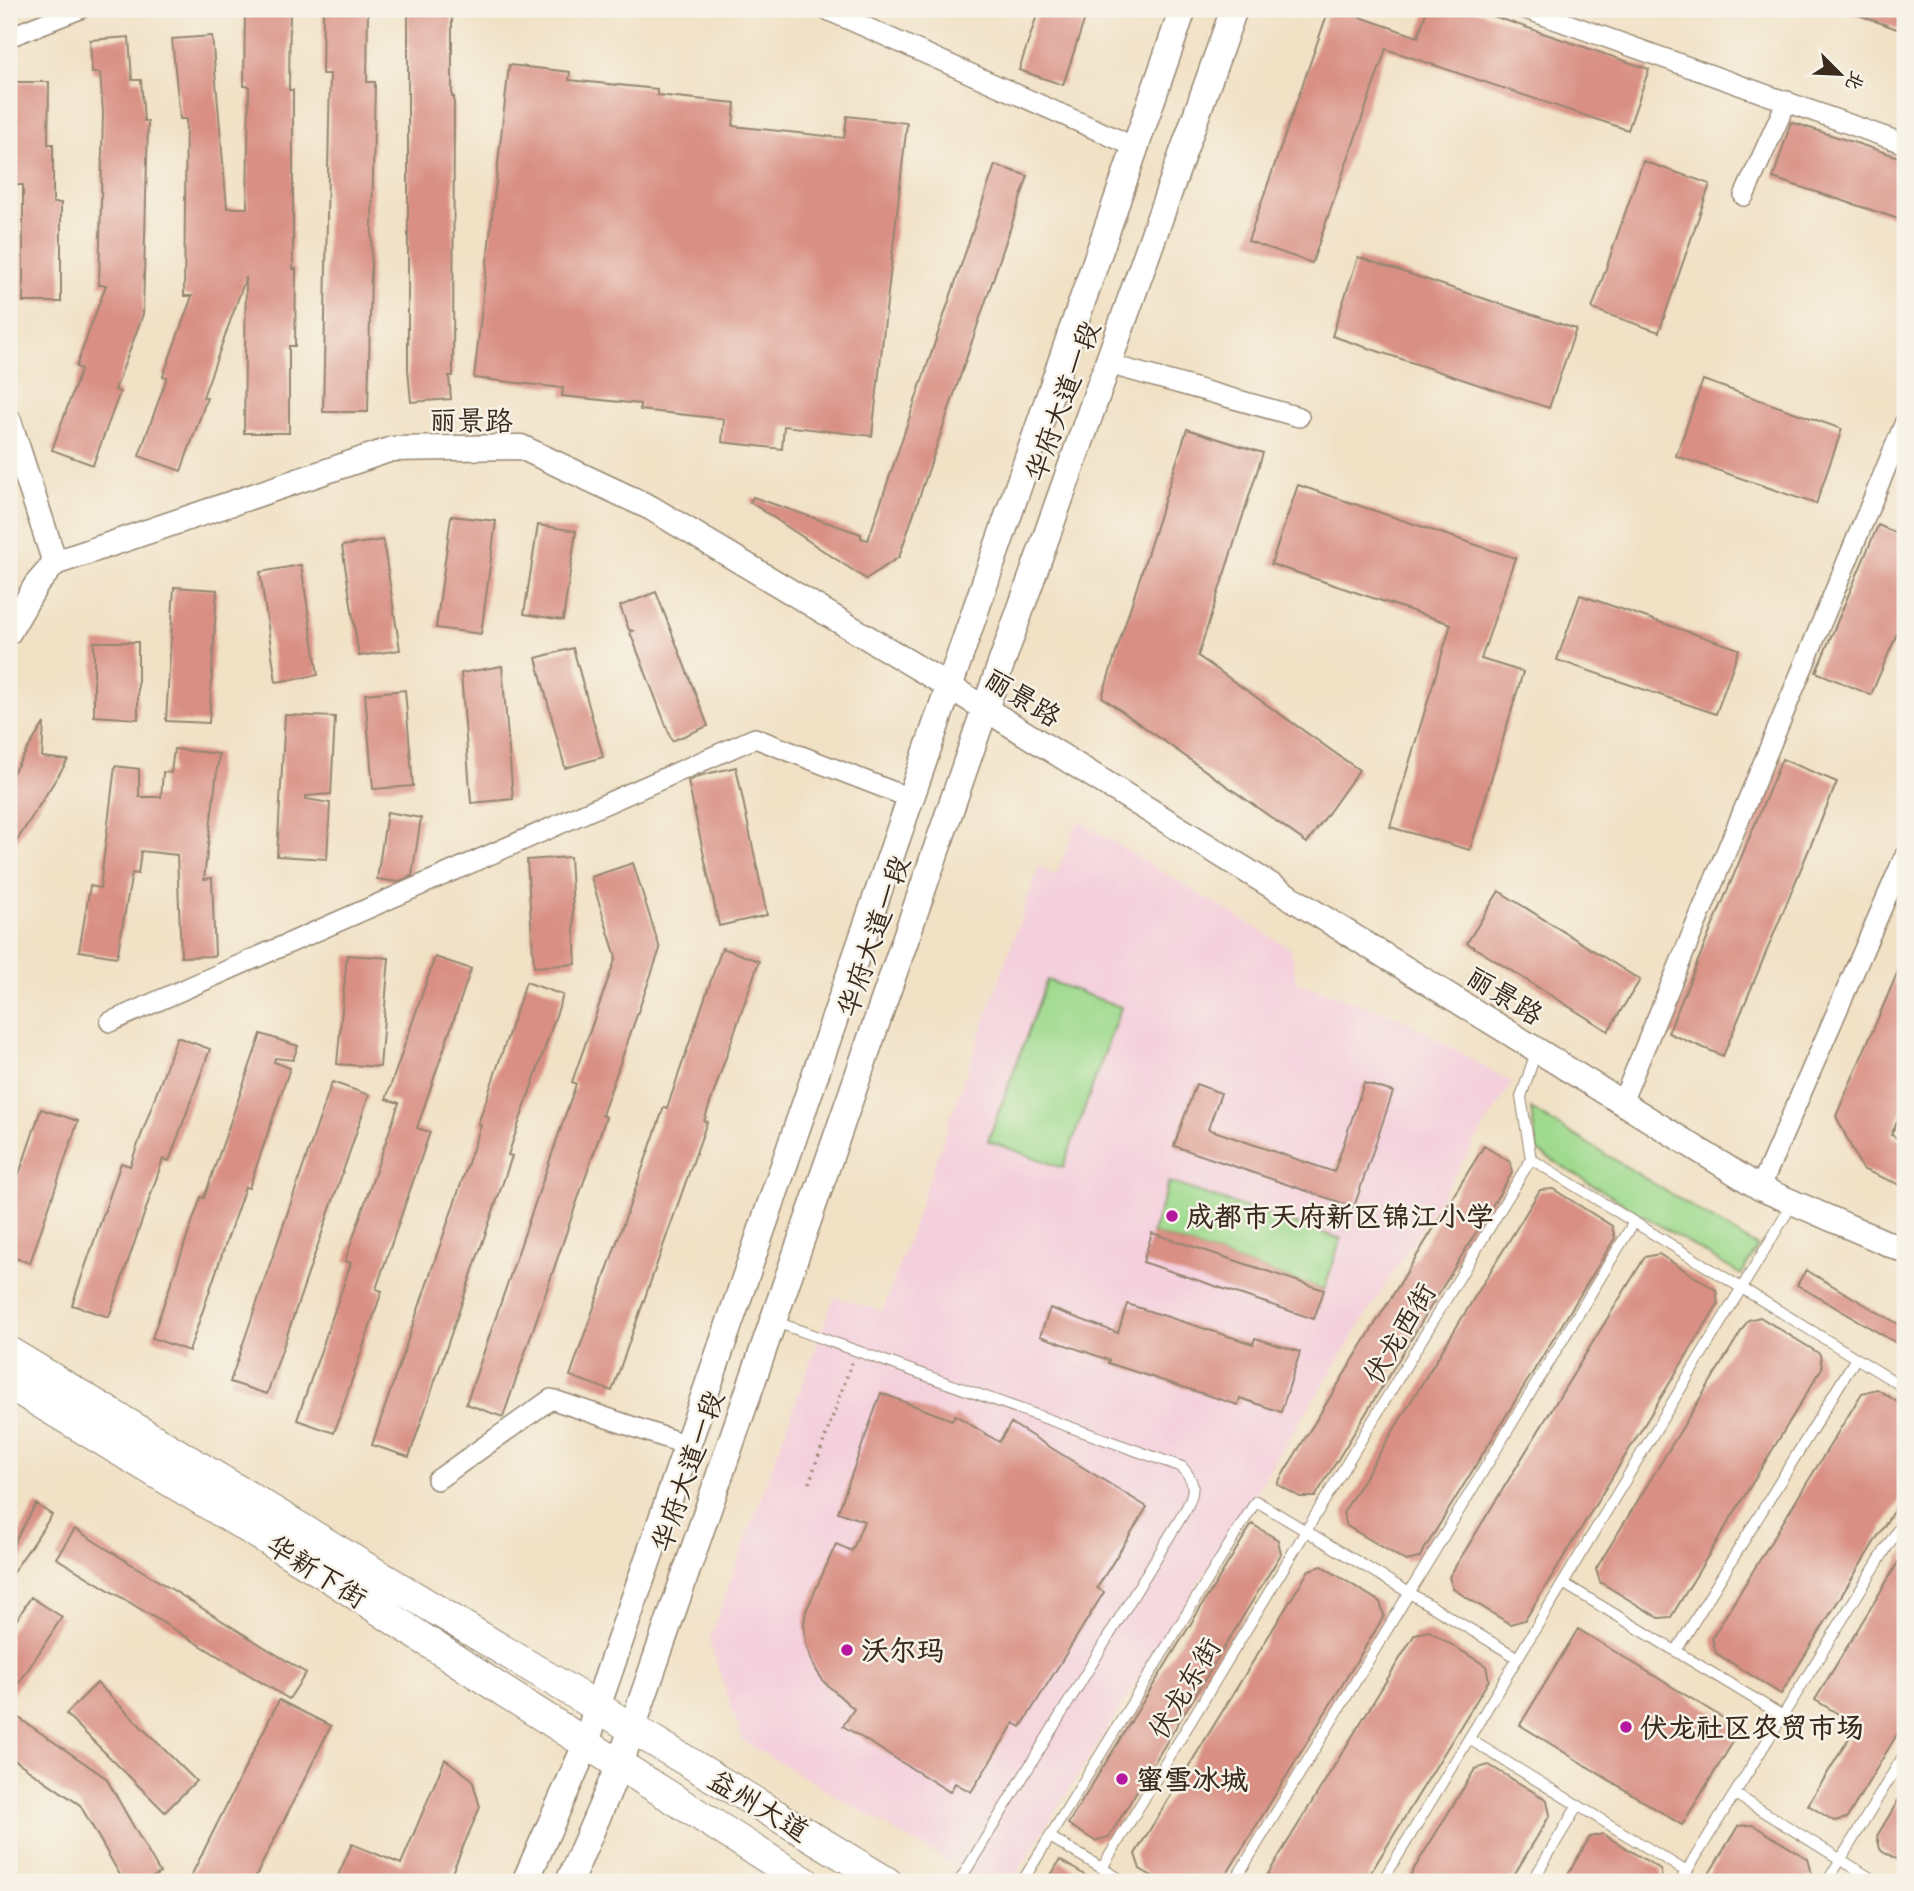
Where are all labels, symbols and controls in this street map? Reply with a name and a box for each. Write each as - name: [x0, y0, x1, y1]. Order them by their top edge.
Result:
- north arrow: [1806, 38, 1876, 108]
- text: 北: [1837, 66, 1869, 94]
- street label: 华府大道一段: [1017, 316, 1113, 488]
- street label: 丽景路: [429, 402, 513, 445]
- street label: 丽景路: [975, 660, 1068, 740]
- street label: 华府大道一段: [830, 851, 923, 1023]
- street label: 丽景路: [1457, 958, 1550, 1038]
- place label: 成都市天府新区锦江小学: [1186, 1199, 1494, 1240]
- marker: 成都市天府新区锦江小学: [1164, 1208, 1180, 1224]
- street label: 伏龙西街: [1356, 1276, 1448, 1393]
- street label: 华府大道一段: [644, 1386, 737, 1558]
- street label: 华新下街: [257, 1527, 374, 1621]
- street label: 伏龙东街: [1141, 1631, 1233, 1748]
- place label: 沃尔玛: [861, 1633, 945, 1674]
- marker: 沃尔玛: [839, 1642, 855, 1658]
- place label: 伏龙社区农贸市场: [1640, 1710, 1864, 1751]
- marker: 伏龙社区农贸市场: [1618, 1719, 1634, 1735]
- street label: 益州大道: [699, 1762, 816, 1854]
- place label: 蜜雪冰城: [1136, 1762, 1248, 1803]
- marker: 蜜雪冰城: [1114, 1771, 1130, 1787]

